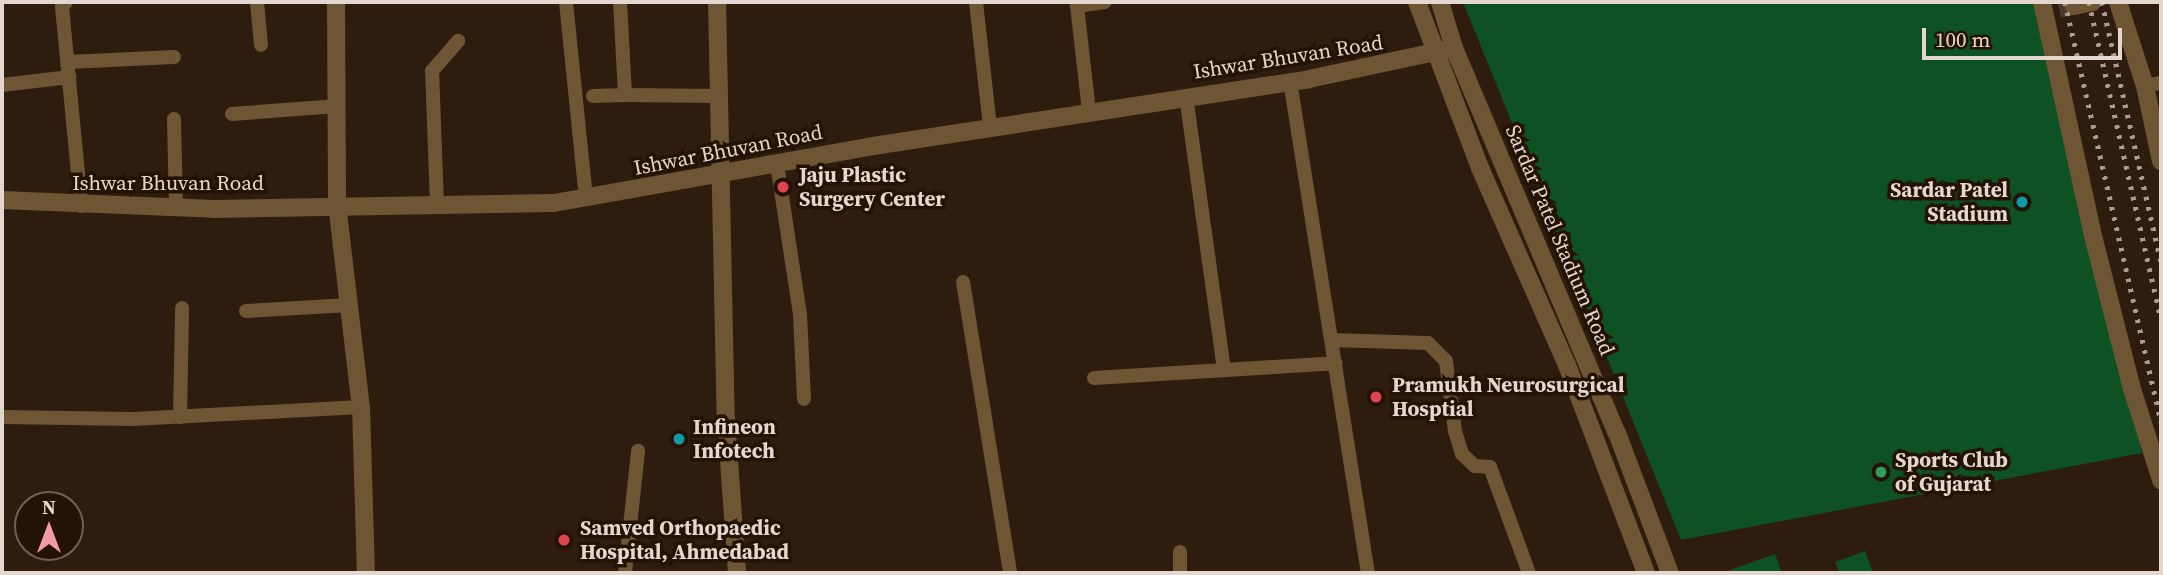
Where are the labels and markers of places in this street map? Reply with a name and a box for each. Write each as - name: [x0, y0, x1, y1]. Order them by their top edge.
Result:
- place label: Jaju Plastic Surgery Center: [799, 162, 945, 212]
- marker: Jaju Plastic Surgery Center: [773, 177, 793, 197]
- place label: Sardar Patel Stadium: [1890, 177, 2008, 227]
- marker: Sardar Patel Stadium: [2014, 194, 2030, 210]
- place label: Pramukh Neurosurgical Hosptial: [1392, 372, 1624, 422]
- marker: Pramukh Neurosurgical Hosptial: [1366, 387, 1386, 407]
- place label: Infineon Infotech: [693, 414, 776, 464]
- marker: Infineon Infotech: [671, 431, 687, 447]
- place label: Sports Club of Gujarat: [1895, 447, 2008, 497]
- marker: Sports Club of Gujarat: [1873, 464, 1889, 480]
- place label: Samved Orthopaedic Hospital, Ahmedabad: [580, 515, 789, 565]
- marker: Samved Orthopaedic Hospital, Ahmedabad: [554, 530, 574, 550]

